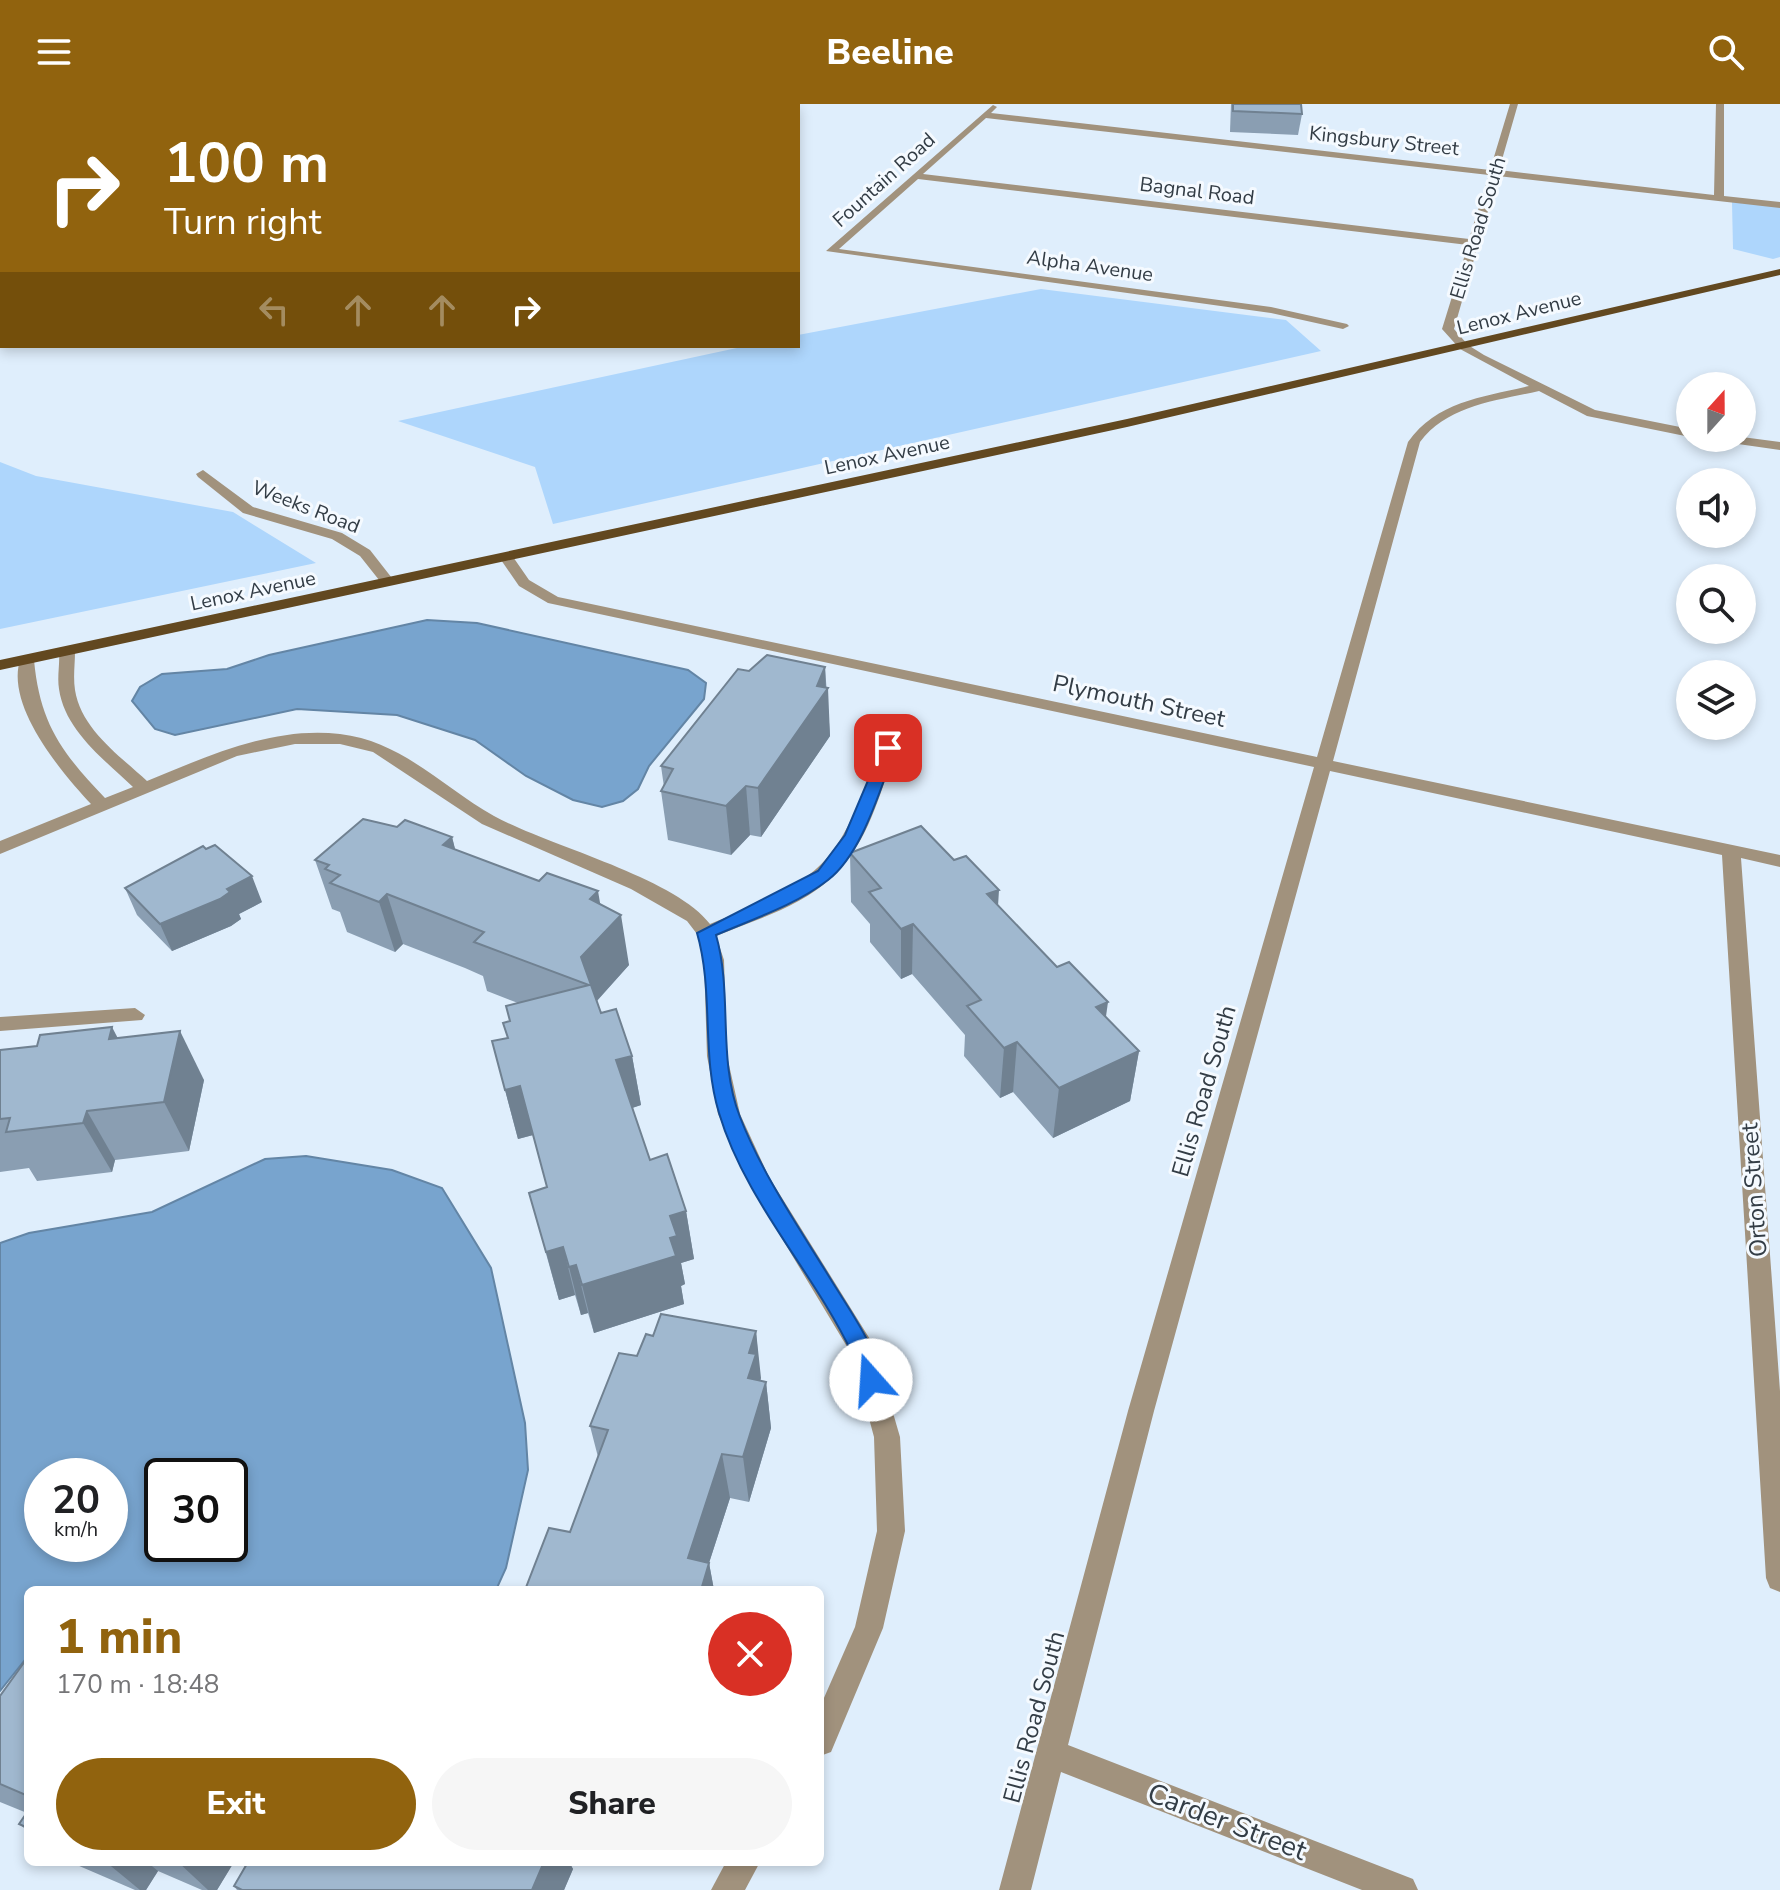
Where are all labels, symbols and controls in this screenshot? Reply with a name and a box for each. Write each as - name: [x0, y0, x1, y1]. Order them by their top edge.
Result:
- text: Beeline: [826, 28, 954, 77]
- icon: menu: [32, 30, 76, 74]
- icon: search: [1704, 30, 1748, 74]
- street label: Kingsbury Street: [1308, 120, 1461, 162]
- text: 100 m: [164, 125, 329, 202]
- street label: Fountain Road: [827, 127, 941, 233]
- icon: right: [32, 136, 136, 240]
- street label: Ellis Road South: [1444, 153, 1512, 303]
- street label: Bagnal Road: [1138, 171, 1256, 211]
- text: Turn right: [164, 198, 321, 247]
- street label: Alpha Avenue: [1025, 244, 1155, 288]
- street label: Lenox Avenue: [1454, 284, 1584, 342]
- icon: left: [252, 288, 296, 332]
- icon: ahead: [336, 288, 380, 332]
- icon: ahead: [420, 288, 464, 332]
- icon: right: [504, 288, 548, 332]
- north arrow: [1676, 372, 1756, 452]
- map controls: [1676, 372, 1756, 740]
- street label: Lenox Avenue: [822, 429, 952, 481]
- button: sound: [1676, 468, 1756, 548]
- street label: Weeks Road: [248, 474, 364, 540]
- button: search: [1676, 564, 1756, 644]
- street label: Lenox Avenue: [188, 565, 318, 617]
- button: layers: [1676, 660, 1756, 740]
- street label: Plymouth Street: [1050, 667, 1229, 735]
- pin: [854, 714, 922, 782]
- icon: arrive: [866, 726, 910, 770]
- street label: Ellis Road South: [1164, 1001, 1244, 1181]
- street label: Orton Street: [1733, 1121, 1775, 1258]
- position arrow: [829, 1338, 913, 1422]
- speed limit sign: 30: [144, 1458, 248, 1562]
- text: 20: [52, 1473, 100, 1527]
- text: km/h: [54, 1516, 98, 1543]
- text: 1 min: [56, 1604, 182, 1670]
- button: close: [708, 1612, 792, 1696]
- street label: Ellis Road South: [996, 1627, 1072, 1807]
- text: 170 m · 18:48: [56, 1667, 219, 1702]
- button: Exit: [56, 1758, 416, 1850]
- button: Share: [432, 1758, 792, 1850]
- street label: Carder Street: [1142, 1774, 1312, 1870]

